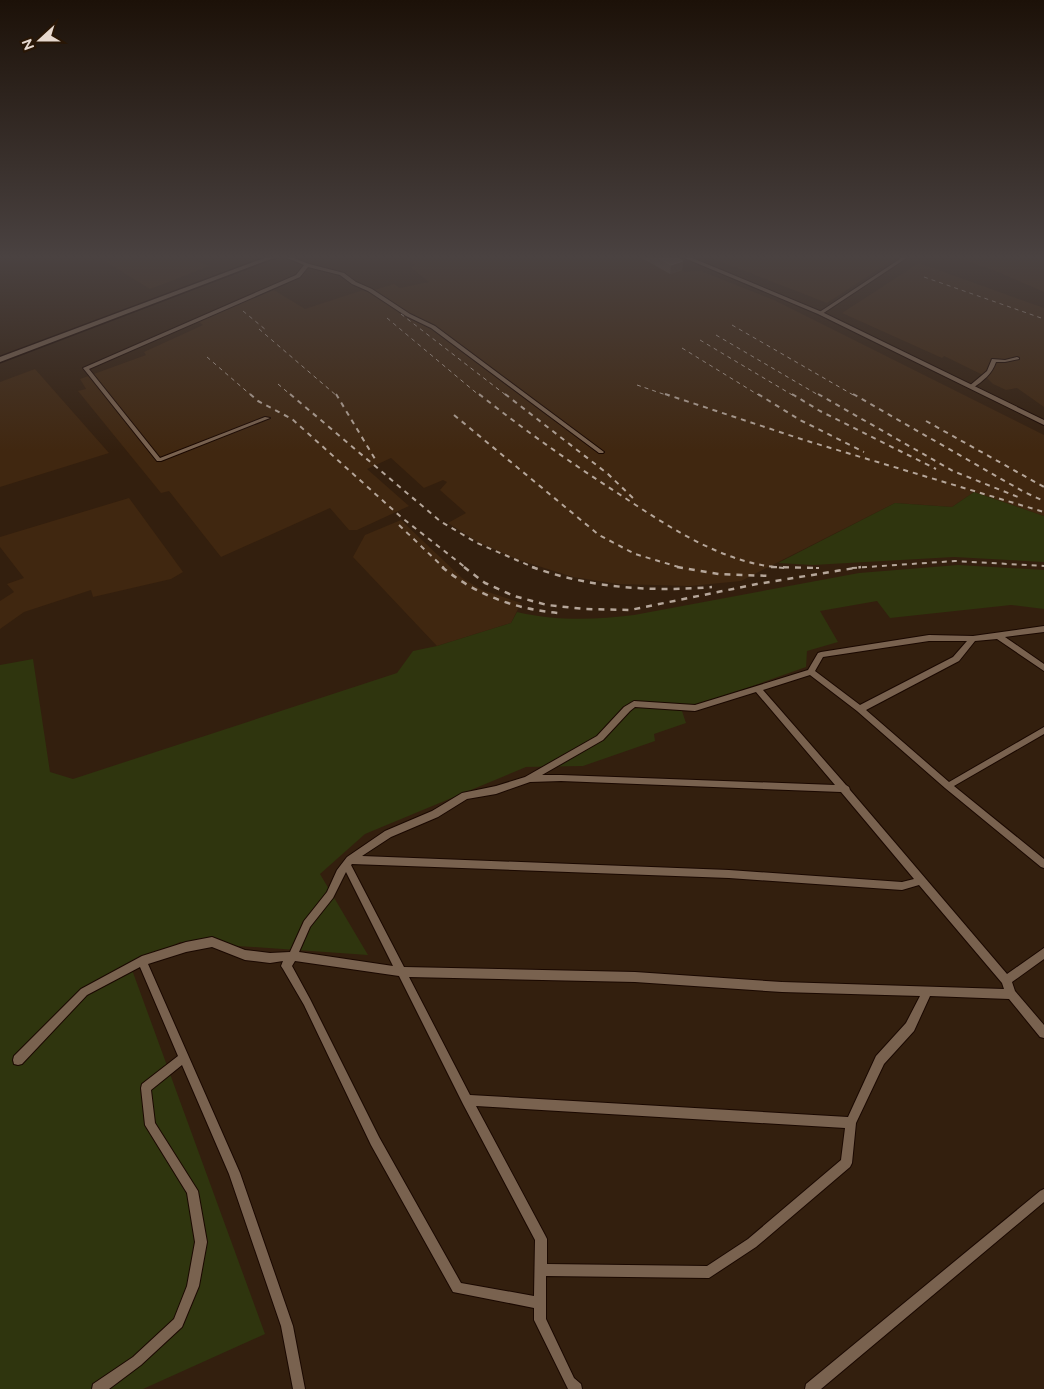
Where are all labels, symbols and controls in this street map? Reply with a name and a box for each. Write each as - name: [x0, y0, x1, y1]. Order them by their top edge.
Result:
- north arrow: [15, 15, 65, 65]
- text: N: [18, 37, 37, 53]

